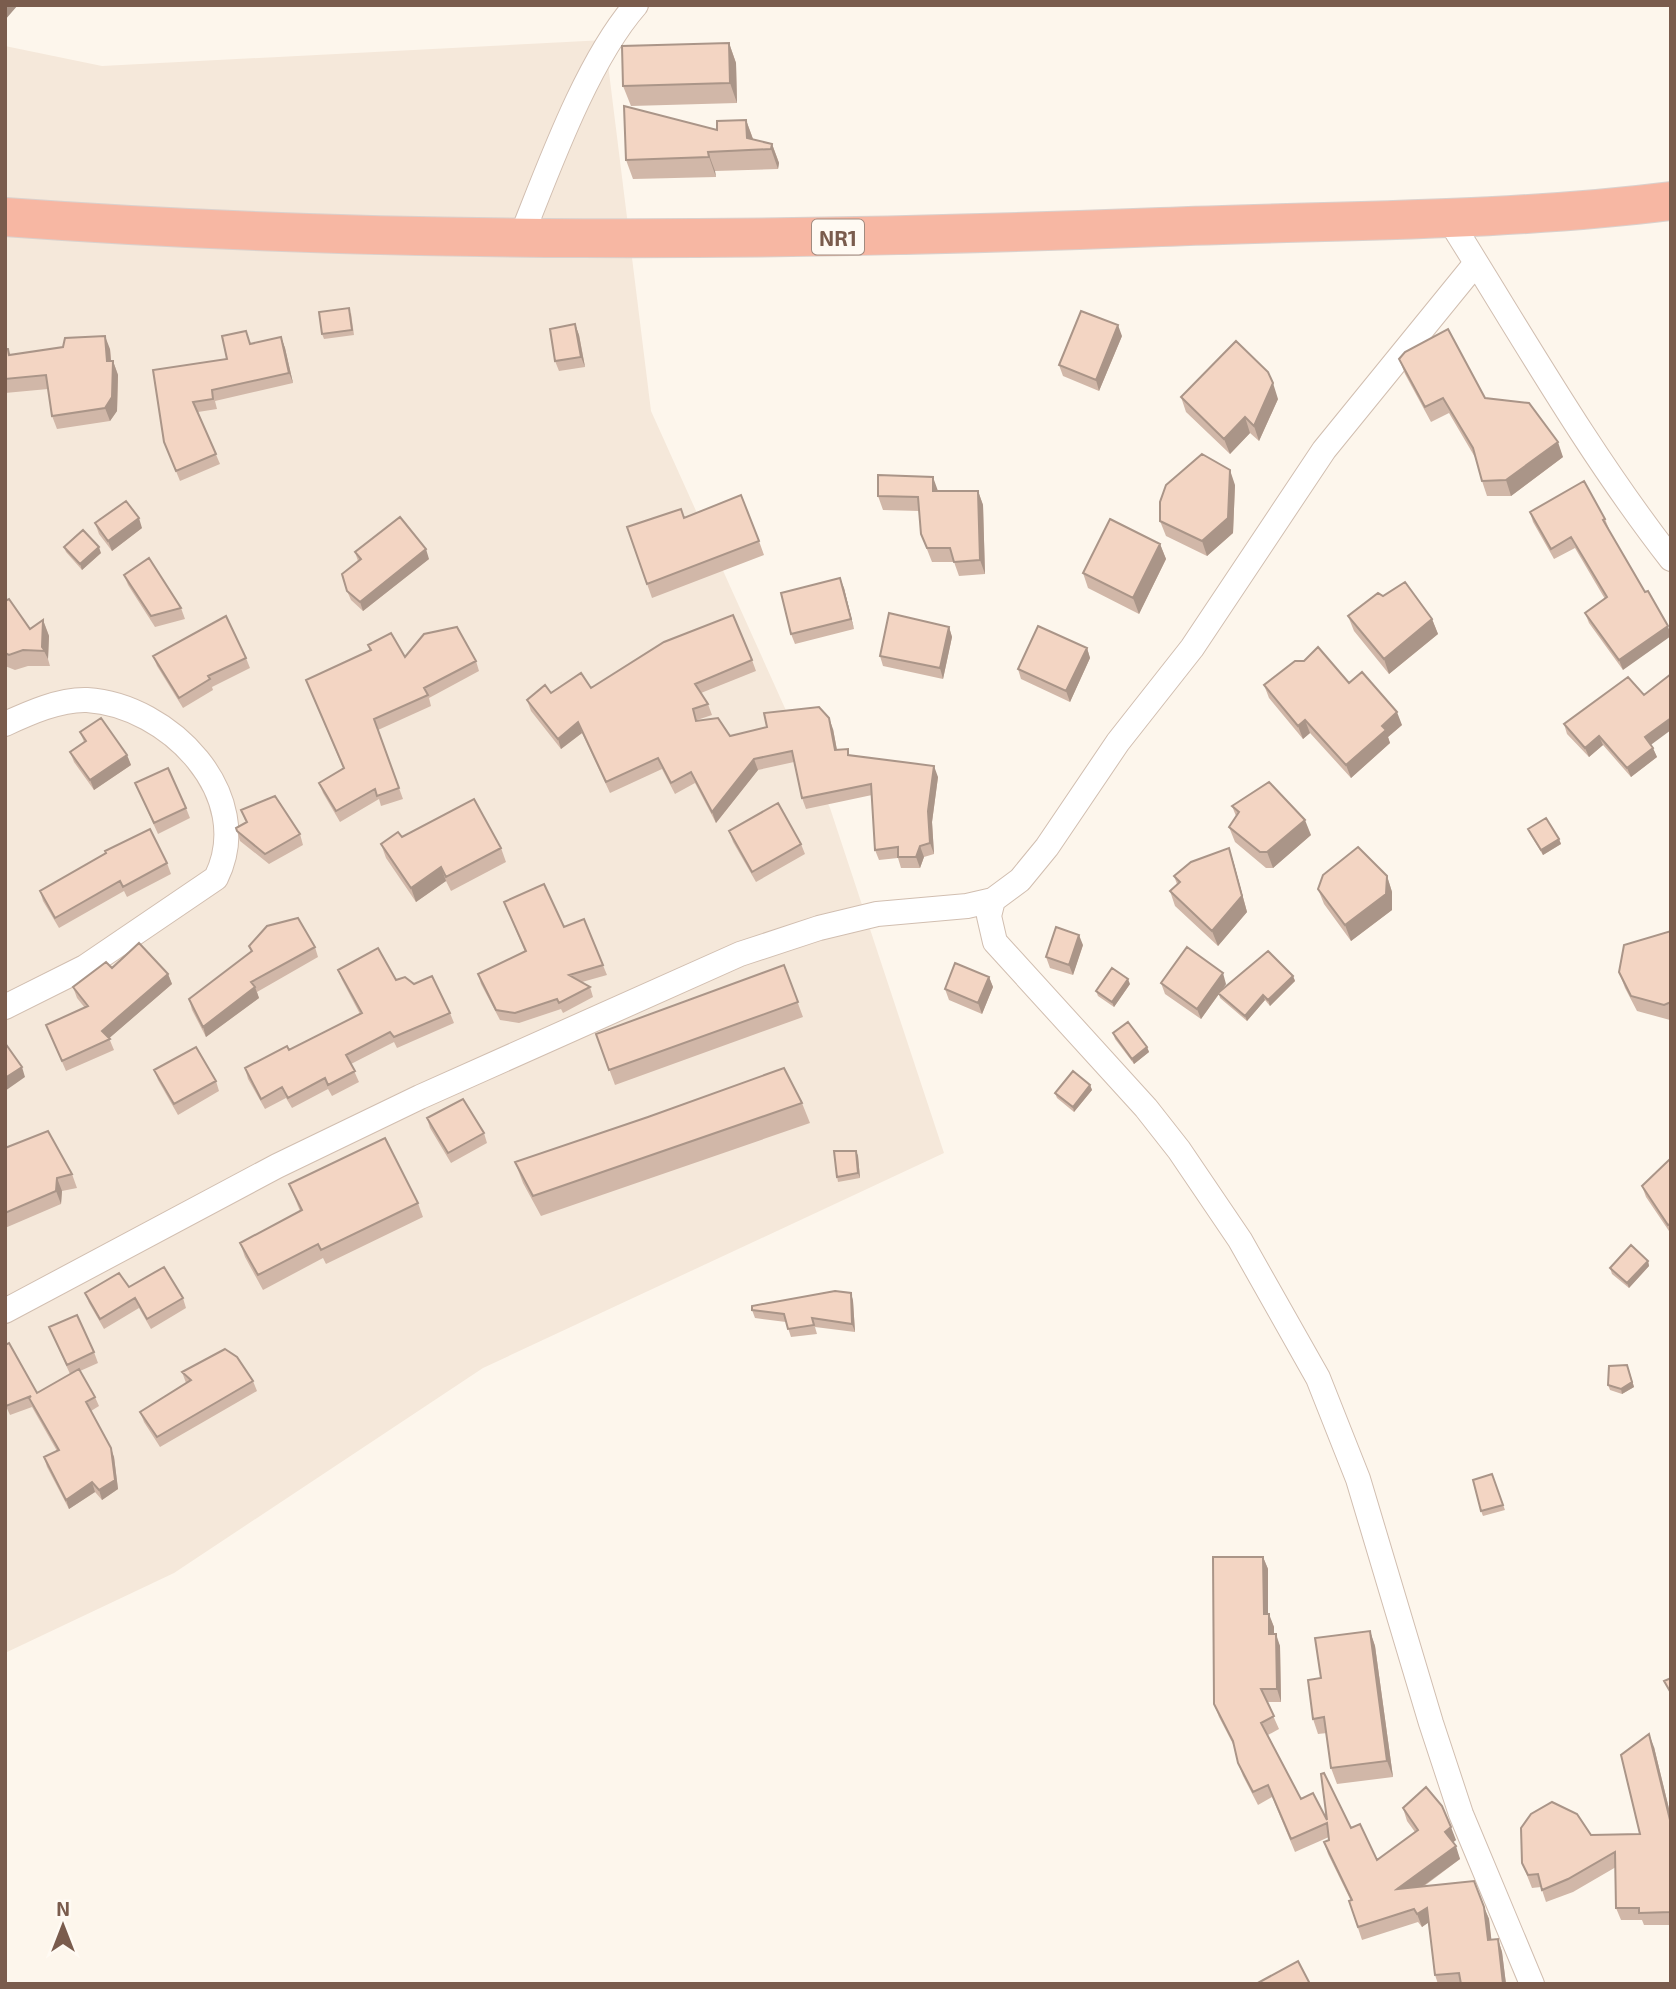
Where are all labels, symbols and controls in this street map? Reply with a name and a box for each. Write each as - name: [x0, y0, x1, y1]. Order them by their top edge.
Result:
- road number: NR1: [812, 219, 864, 254]
- north arrow: [28, 1891, 98, 1961]
- text: N: [56, 1897, 70, 1920]

